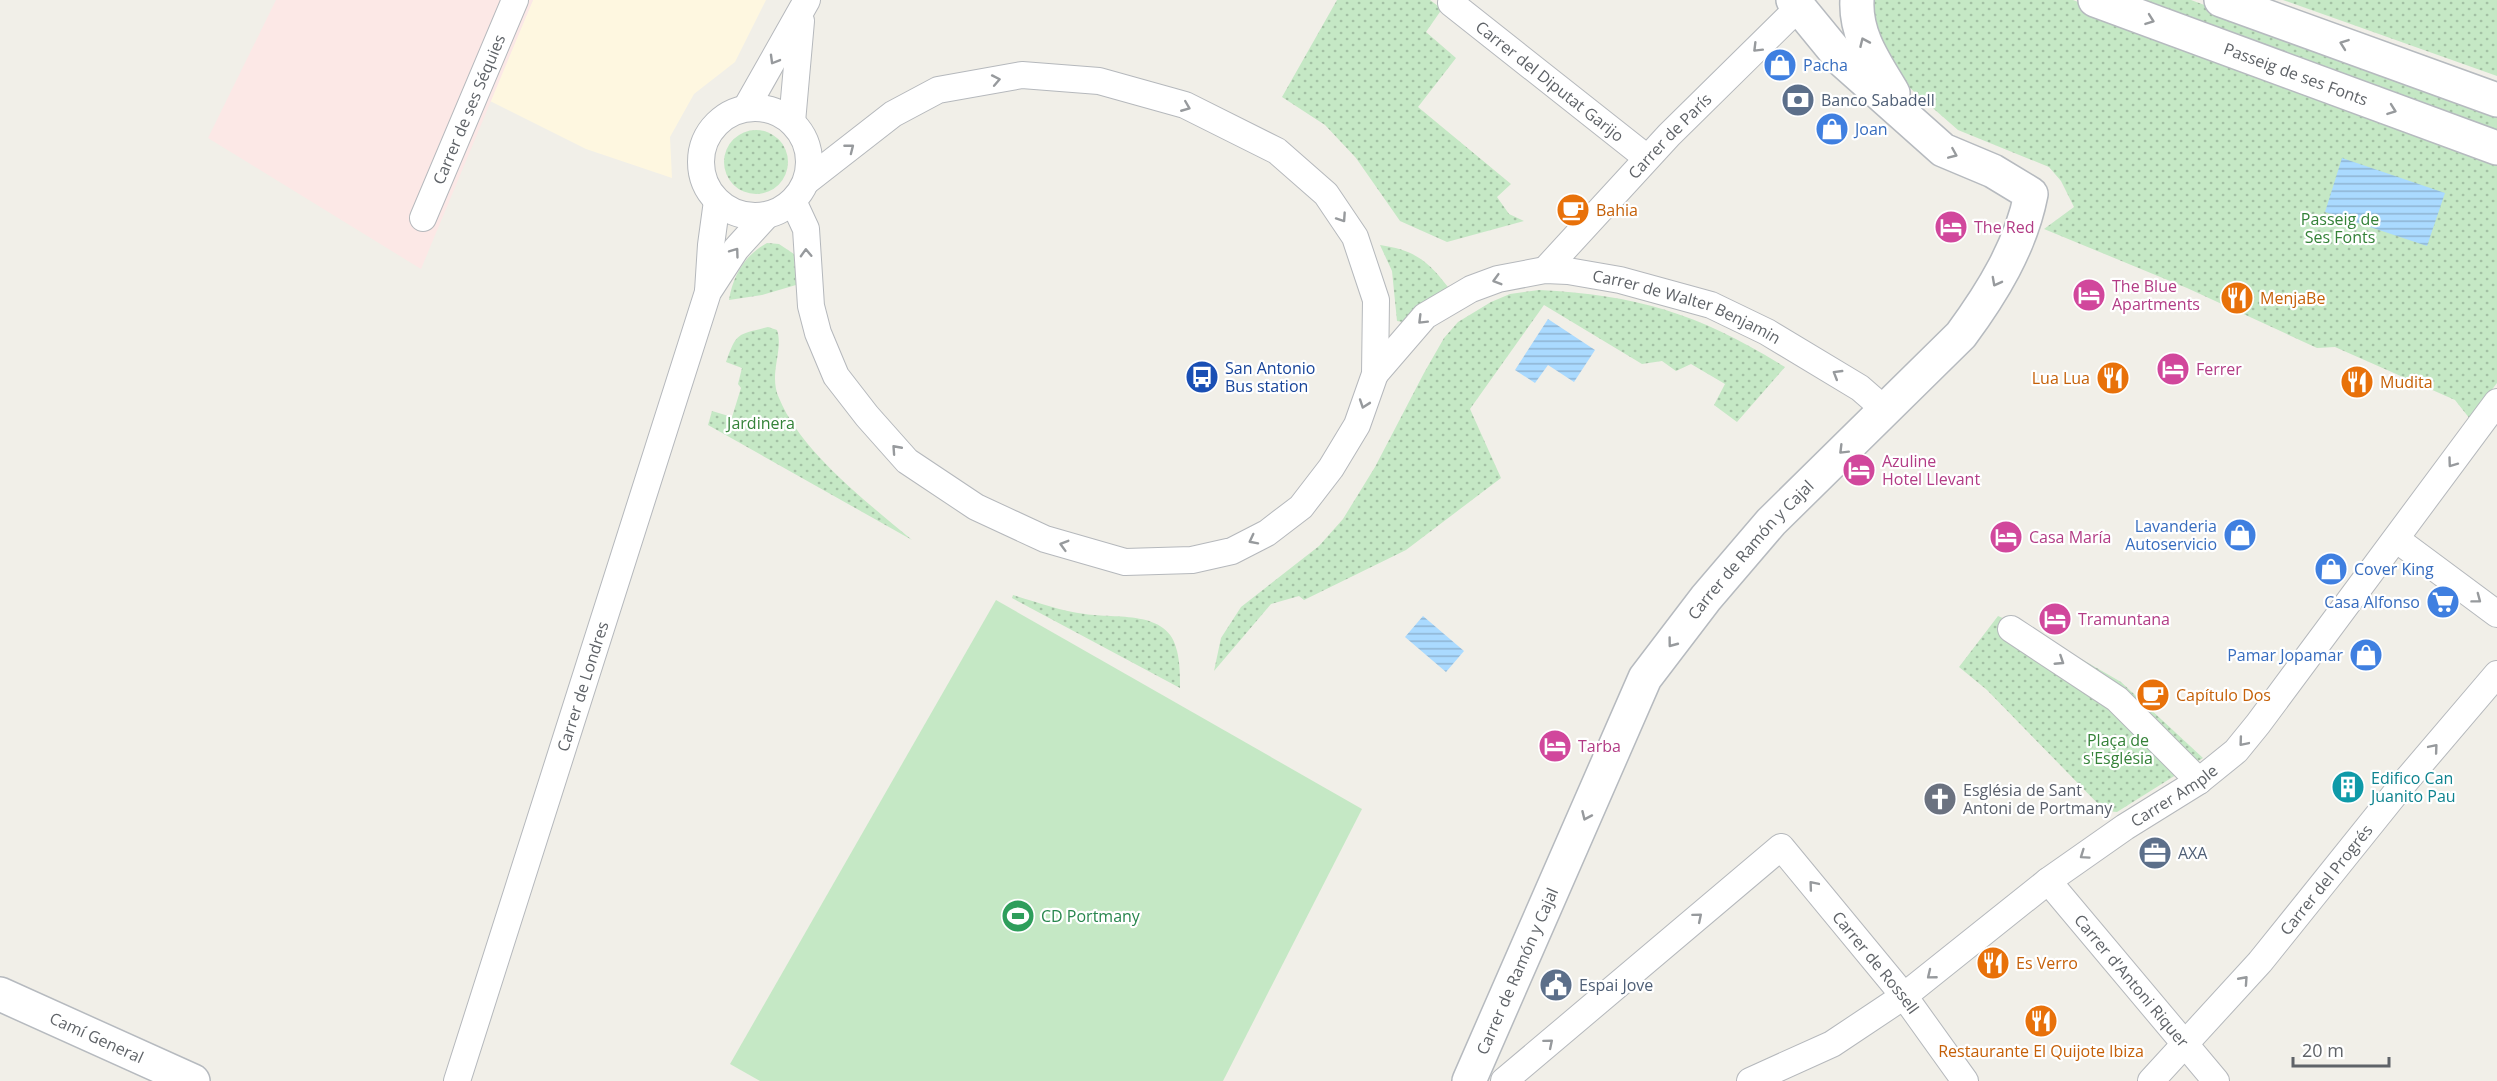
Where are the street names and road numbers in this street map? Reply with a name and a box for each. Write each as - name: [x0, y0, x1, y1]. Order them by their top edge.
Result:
- street label: Carrer del Diputat Garijo: [1471, 16, 1629, 147]
- street label: Carrer de ses Séquies: [427, 31, 510, 188]
- street label: Passeig de ses Fonts: [2221, 37, 2371, 111]
- street label: Carrer de París: [1623, 88, 1716, 184]
- street label: Carrer de Walter Benjamin: [1591, 264, 1785, 349]
- street label: Carrer de Ramón y Cajal: [1682, 475, 1818, 624]
- street label: Carrer de Londres: [551, 619, 614, 754]
- street label: Carrer Ample: [2126, 759, 2222, 832]
- street label: Carrer del Progrés: [2275, 820, 2377, 940]
- street label: Carrer de Ramón y Cajal: [1471, 884, 1563, 1058]
- street label: Carrer de Rossell: [1827, 906, 1924, 1018]
- street label: Carrer d'Antoni Riquer: [2069, 909, 2194, 1052]
- street label: Camí General: [46, 1007, 147, 1068]

